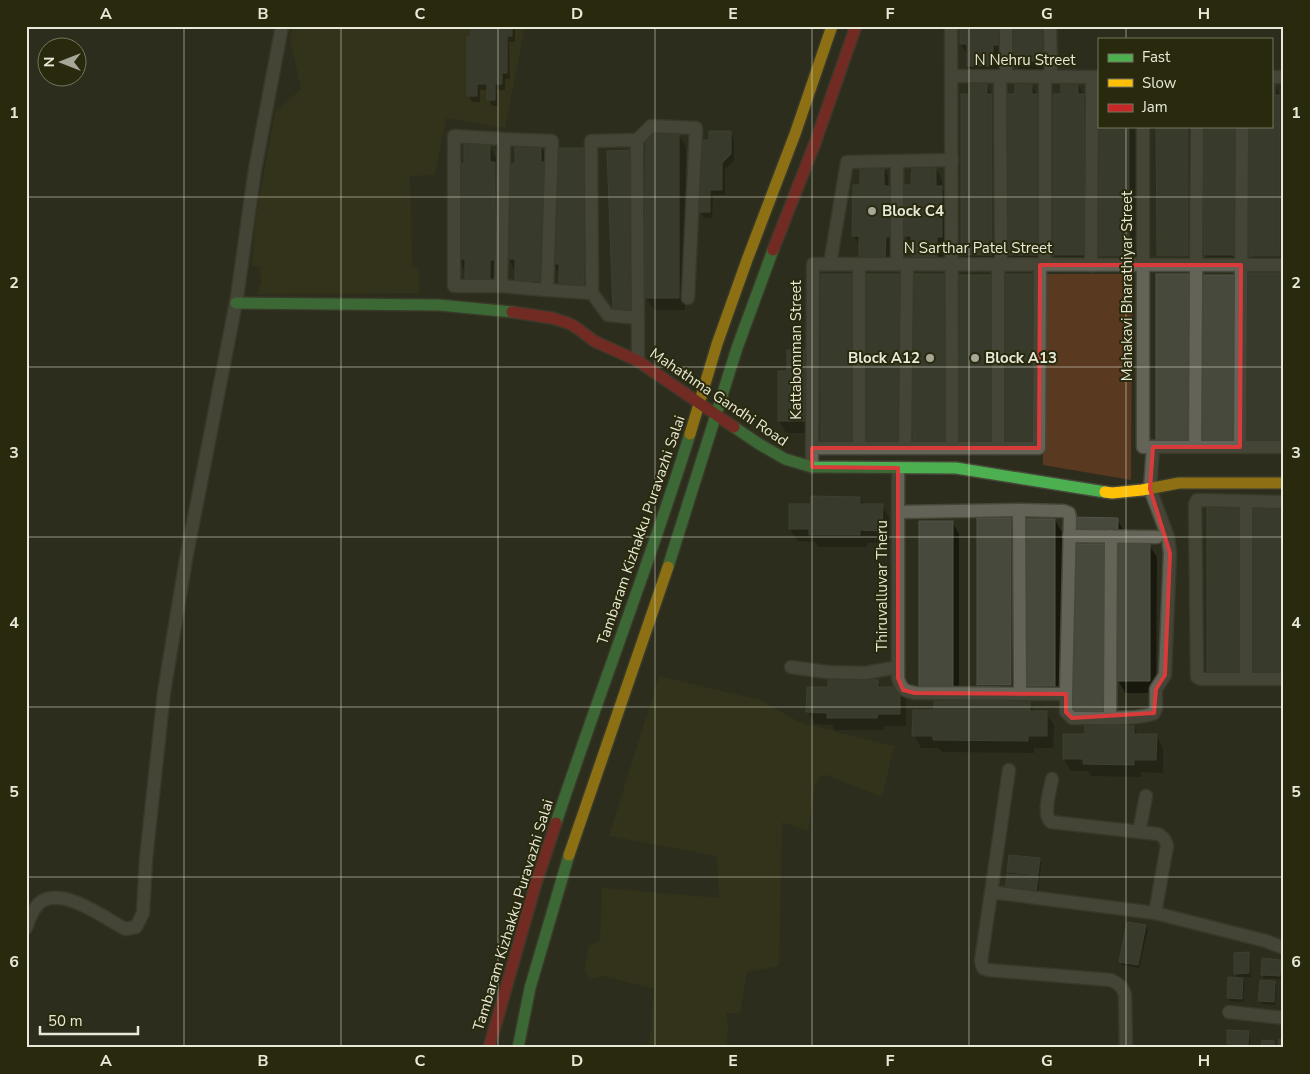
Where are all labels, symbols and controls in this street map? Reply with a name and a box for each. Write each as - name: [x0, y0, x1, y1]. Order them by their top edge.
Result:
- text: A: [100, 3, 112, 25]
- text: B: [257, 3, 269, 25]
- text: C: [415, 3, 426, 25]
- text: D: [571, 3, 583, 25]
- text: E: [728, 3, 738, 25]
- text: F: [886, 3, 895, 25]
- text: G: [1041, 3, 1053, 25]
- text: H: [1198, 3, 1210, 25]
- north arrow: [38, 38, 88, 88]
- legend: [1098, 38, 1272, 128]
- text: Fast: [1142, 47, 1171, 67]
- street label: N Nehru Street: [974, 50, 1076, 70]
- text: N: [40, 57, 59, 67]
- text: Slow: [1142, 73, 1177, 93]
- text: Jam: [1141, 97, 1168, 117]
- text: 1: [9, 102, 19, 124]
- text: 1: [1291, 102, 1301, 124]
- street label: Mahakavi Bharathiyar Street: [1117, 190, 1137, 381]
- place label: Block C4: [882, 201, 944, 221]
- marker: Block C4: [866, 205, 878, 217]
- street label: N Sarthar Patel Street: [904, 238, 1053, 258]
- text: 2: [9, 272, 19, 294]
- text: 2: [1291, 272, 1301, 294]
- street label: Kattabomman Street: [786, 279, 806, 420]
- street label: Mahathma Gandhi Road: [646, 343, 792, 451]
- place label: Block A12: [848, 348, 920, 368]
- place label: Block A13: [985, 348, 1057, 368]
- marker: Block A12: [924, 352, 936, 364]
- marker: Block A13: [969, 352, 981, 364]
- street label: Tambaram Kizhakku Puravazhi Salai: [592, 413, 690, 647]
- text: 3: [9, 442, 19, 464]
- text: 3: [1291, 442, 1301, 464]
- street label: Thiruvalluvar Theru: [872, 520, 892, 652]
- text: 4: [9, 612, 19, 634]
- text: 4: [1291, 612, 1301, 634]
- text: 5: [9, 781, 19, 803]
- text: 5: [1291, 781, 1301, 803]
- street label: Tambaram Kizhakku Puravazhi Salai: [468, 797, 558, 1033]
- text: 6: [9, 951, 19, 973]
- text: 6: [1291, 951, 1301, 973]
- scale bar: [40, 1004, 138, 1036]
- text: 50 m: [48, 1011, 83, 1031]
- text: A: [100, 1050, 112, 1072]
- text: B: [257, 1050, 269, 1072]
- text: C: [415, 1050, 426, 1072]
- text: D: [571, 1050, 583, 1072]
- text: E: [728, 1050, 738, 1072]
- text: F: [886, 1050, 895, 1072]
- text: G: [1041, 1050, 1053, 1072]
- text: H: [1198, 1050, 1210, 1072]

